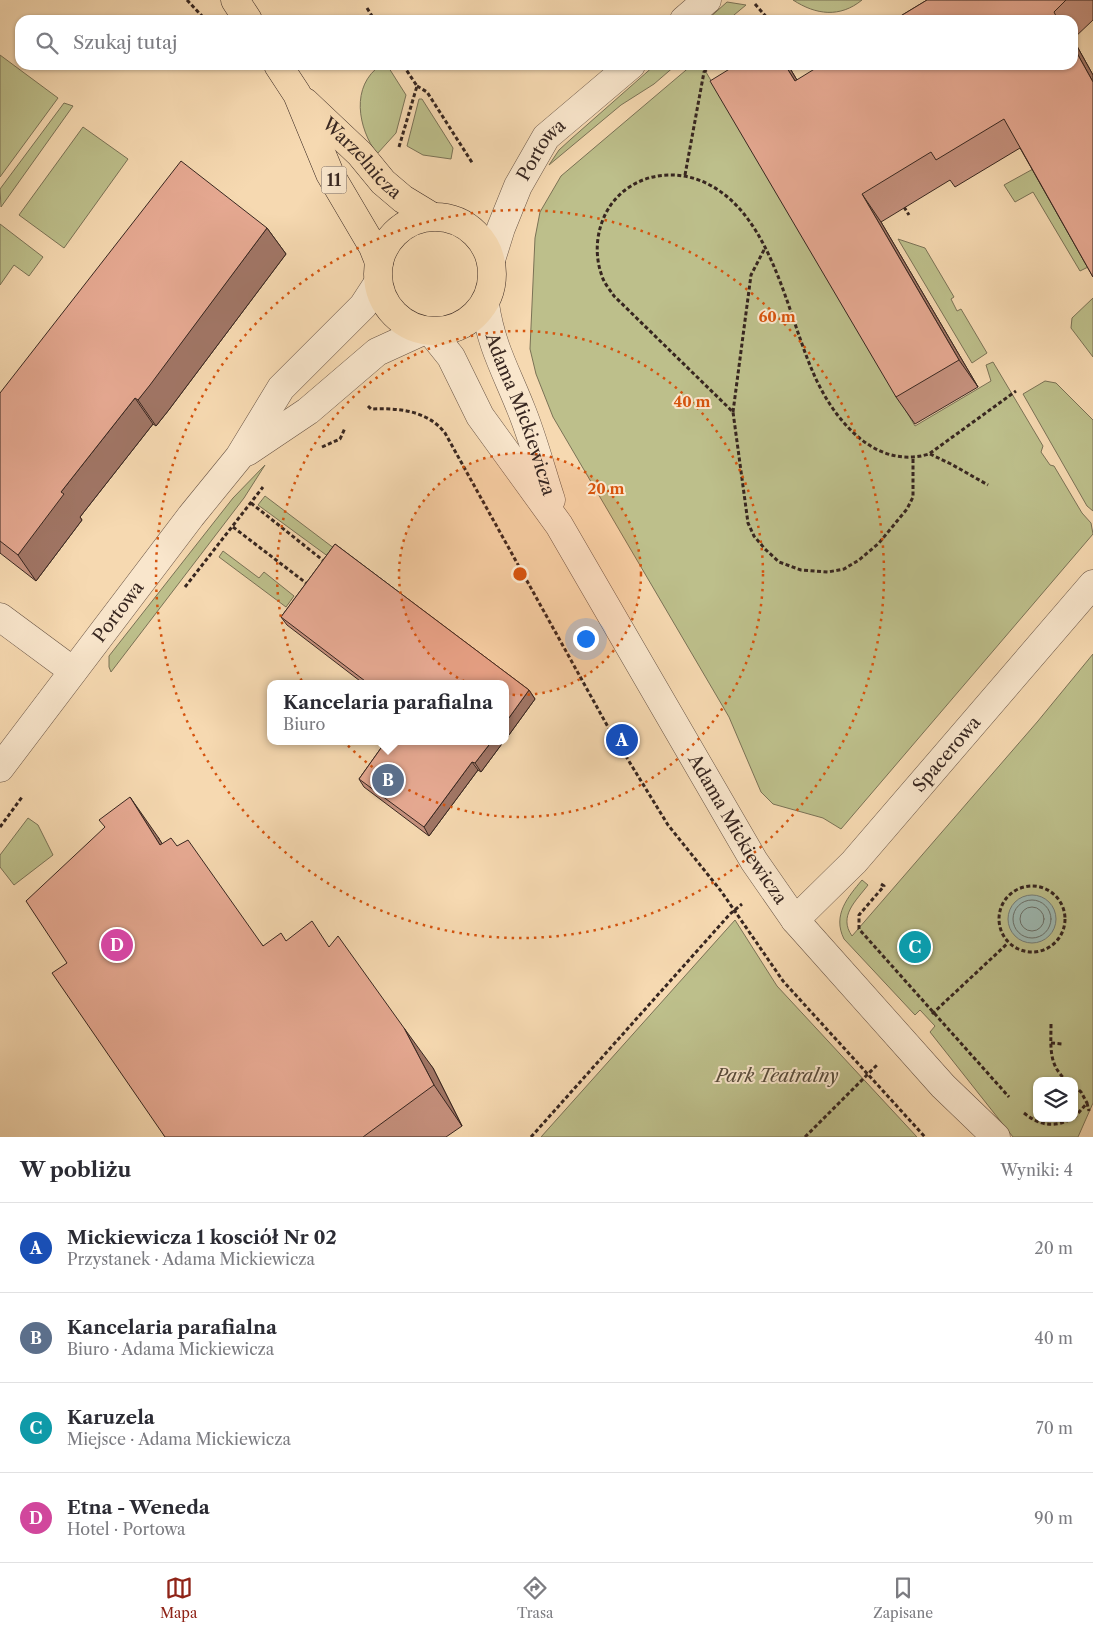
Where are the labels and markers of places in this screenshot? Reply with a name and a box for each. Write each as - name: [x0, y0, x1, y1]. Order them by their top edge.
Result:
- centre of rings: [511, 565, 529, 583]
- pin: A: [606, 721, 638, 759]
- pin: B: [372, 761, 404, 799]
- pin: D: [101, 926, 133, 964]
- pin: C: [899, 928, 931, 966]

